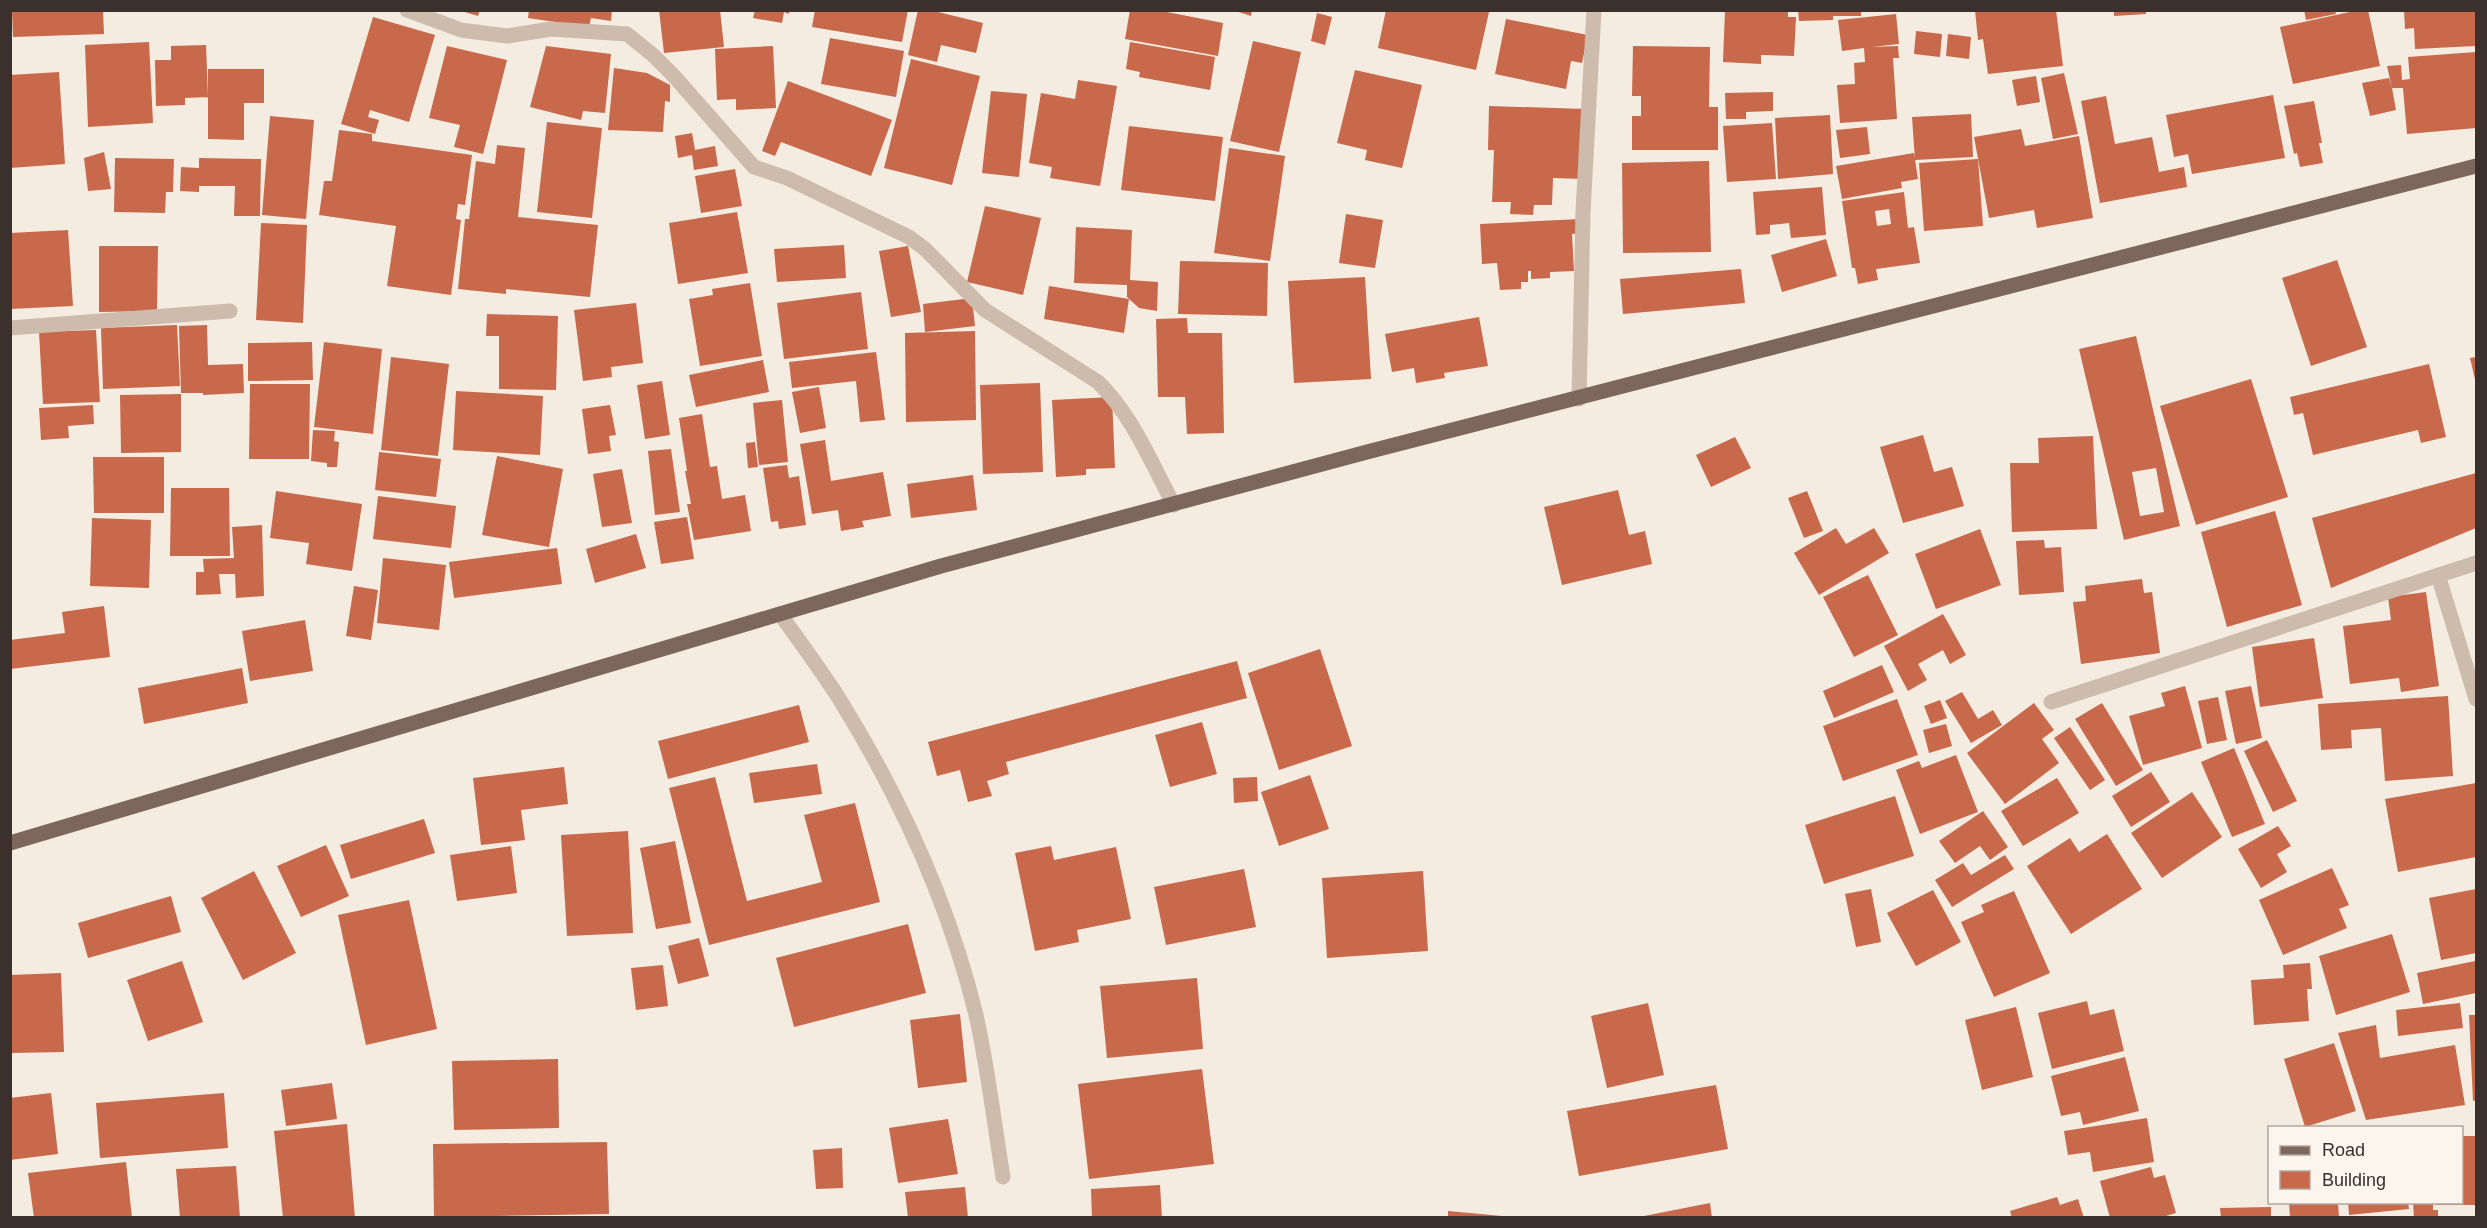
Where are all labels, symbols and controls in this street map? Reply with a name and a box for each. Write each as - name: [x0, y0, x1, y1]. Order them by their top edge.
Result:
- legend: [2268, 1126, 2463, 1204]
- text: Road: [2322, 1140, 2365, 1160]
- text: Building: [2322, 1170, 2386, 1190]

